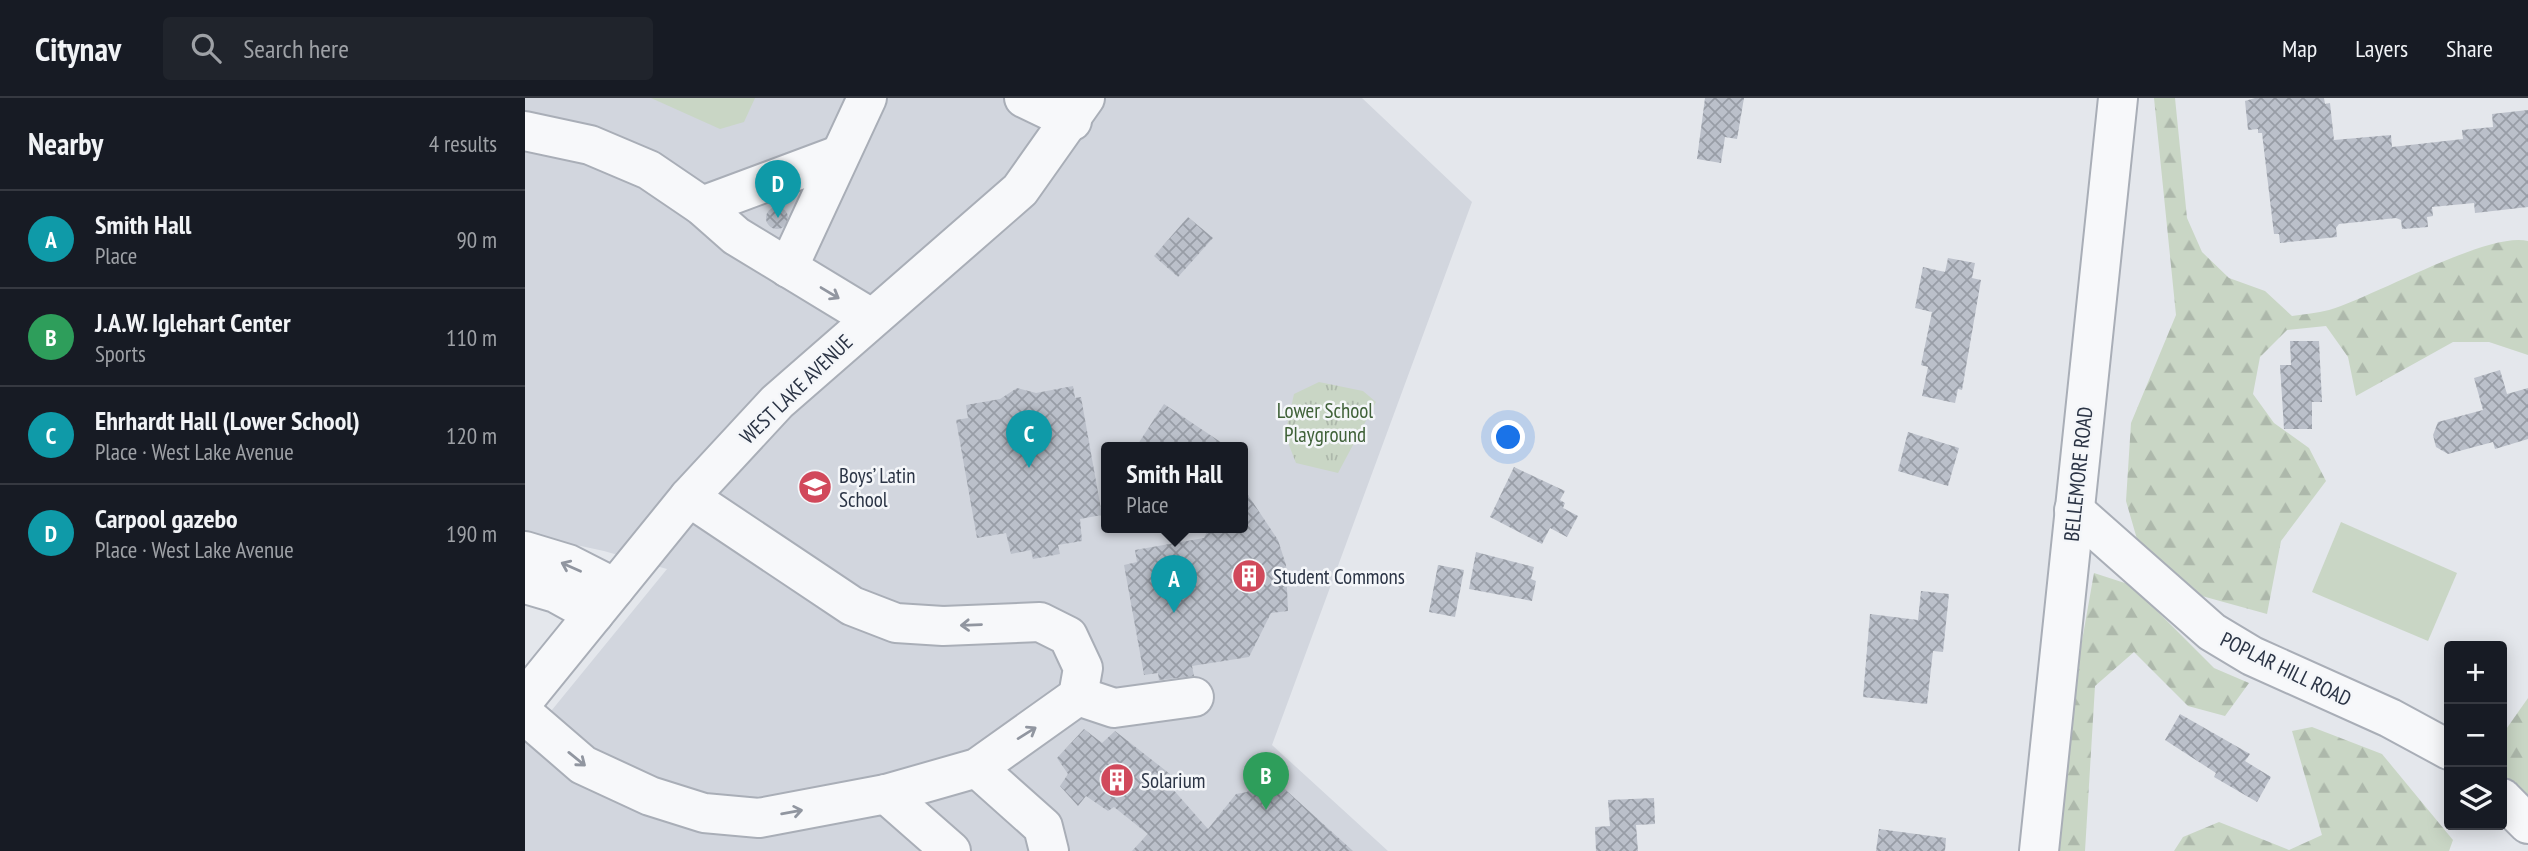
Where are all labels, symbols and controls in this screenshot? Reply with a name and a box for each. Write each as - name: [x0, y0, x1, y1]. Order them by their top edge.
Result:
- search box: [163, 17, 653, 80]
- text: Citynav: [35, 27, 121, 70]
- icon: search: [187, 29, 225, 67]
- text: Search here: [243, 32, 349, 65]
- text: Map: [2282, 33, 2317, 64]
- text: Layers: [2355, 33, 2408, 64]
- text: Share: [2446, 33, 2493, 64]
- text: Nearby: [28, 124, 103, 163]
- text: 4 results: [429, 129, 497, 158]
- pin: D: [755, 160, 801, 218]
- text: Smith Hall: [95, 208, 191, 241]
- text: A: [45, 225, 57, 254]
- text: 90 m: [456, 225, 497, 254]
- text: Place: [95, 241, 137, 270]
- one-way arrow: [819, 286, 839, 300]
- text: J.A.W. Iglehart Center: [95, 306, 291, 339]
- text: B: [45, 323, 57, 352]
- text: 110 m: [446, 323, 497, 352]
- street label: WEST LAKE AVENUE: [734, 328, 858, 450]
- text: Sports: [95, 339, 146, 368]
- park label: Lower School Playground: [1277, 397, 1373, 448]
- text: Ehrhardt Hall (Lower School): [95, 404, 360, 437]
- street label: BELLEMORE ROAD: [2058, 405, 2098, 543]
- pin: C: [1006, 410, 1052, 468]
- your location: [1491, 420, 1525, 454]
- text: C: [46, 421, 56, 450]
- text: 120 m: [446, 421, 497, 450]
- text: Place · West Lake Avenue: [95, 437, 294, 466]
- popup: [1101, 442, 1248, 533]
- text: Smith Hall: [1126, 457, 1223, 490]
- place label: Boys’ Latin School: [839, 462, 916, 513]
- school or university icon: Boys’ Latin School: [796, 468, 834, 506]
- text: Place: [1126, 490, 1169, 519]
- text: Carpool gazebo: [95, 502, 238, 535]
- text: D: [45, 519, 57, 548]
- text: 190 m: [446, 519, 497, 548]
- text: Place · West Lake Avenue: [95, 535, 294, 564]
- pin: A: [1151, 555, 1197, 613]
- building icon: Student Commons: [1230, 557, 1268, 595]
- one-way arrow: [561, 560, 582, 573]
- place label: Student Commons: [1273, 563, 1405, 590]
- one-way arrow: [959, 618, 982, 631]
- street label: POPLAR HILL ROAD: [2216, 626, 2356, 712]
- map controls: [2444, 641, 2507, 830]
- button: +: [2444, 641, 2507, 704]
- button: −: [2444, 704, 2507, 767]
- one-way arrow: [1017, 725, 1037, 739]
- one-way arrow: [567, 751, 585, 766]
- pin: B: [1243, 752, 1289, 810]
- building icon: Solarium: [1098, 761, 1136, 799]
- place label: Solarium: [1141, 767, 1205, 794]
- button: layers: [2444, 767, 2507, 830]
- one-way arrow: [780, 805, 803, 818]

